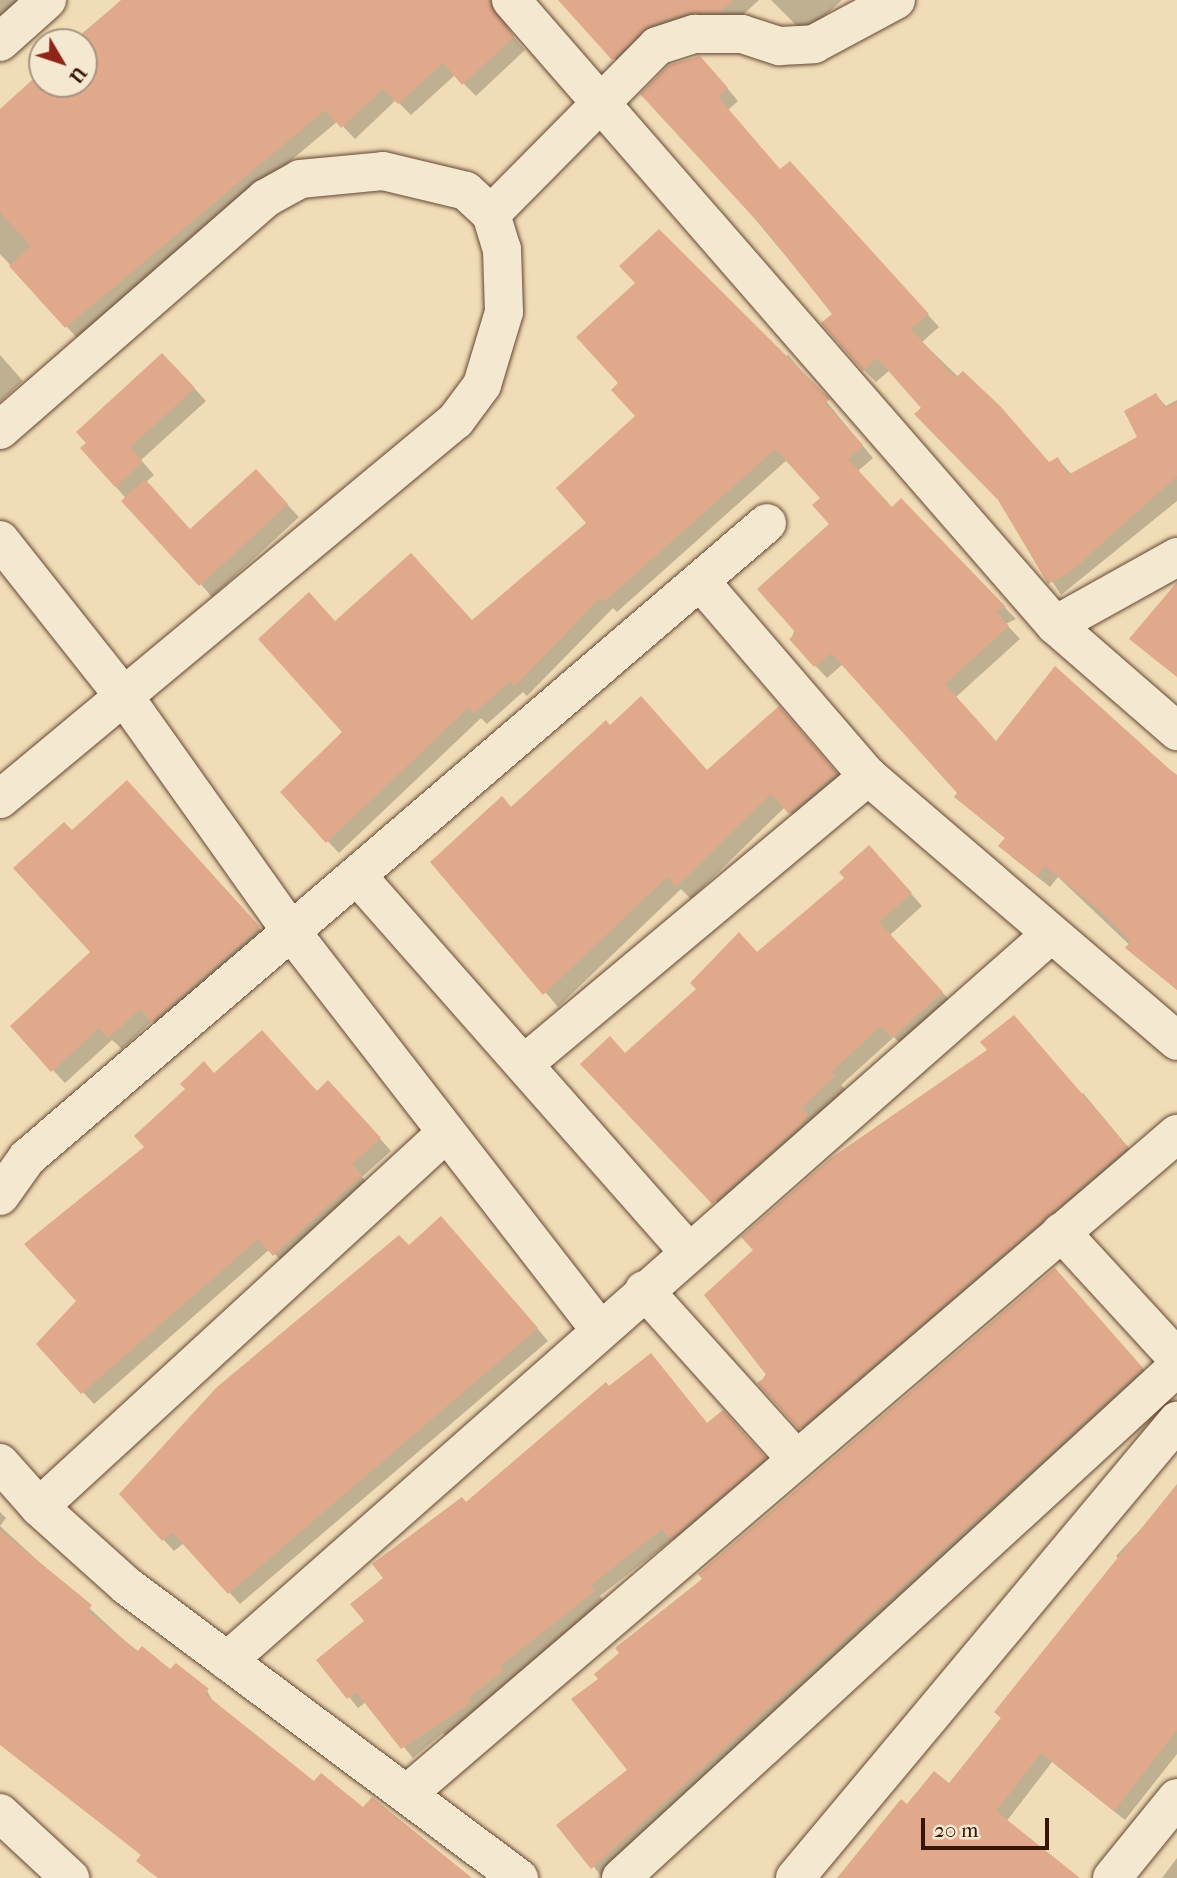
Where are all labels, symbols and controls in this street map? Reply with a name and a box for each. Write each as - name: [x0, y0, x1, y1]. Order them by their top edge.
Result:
- north arrow: [28, 28, 98, 98]
- text: U: [65, 62, 91, 88]
- scale bar: [925, 1804, 1053, 1848]
- text: 20 m: [934, 1818, 978, 1842]

